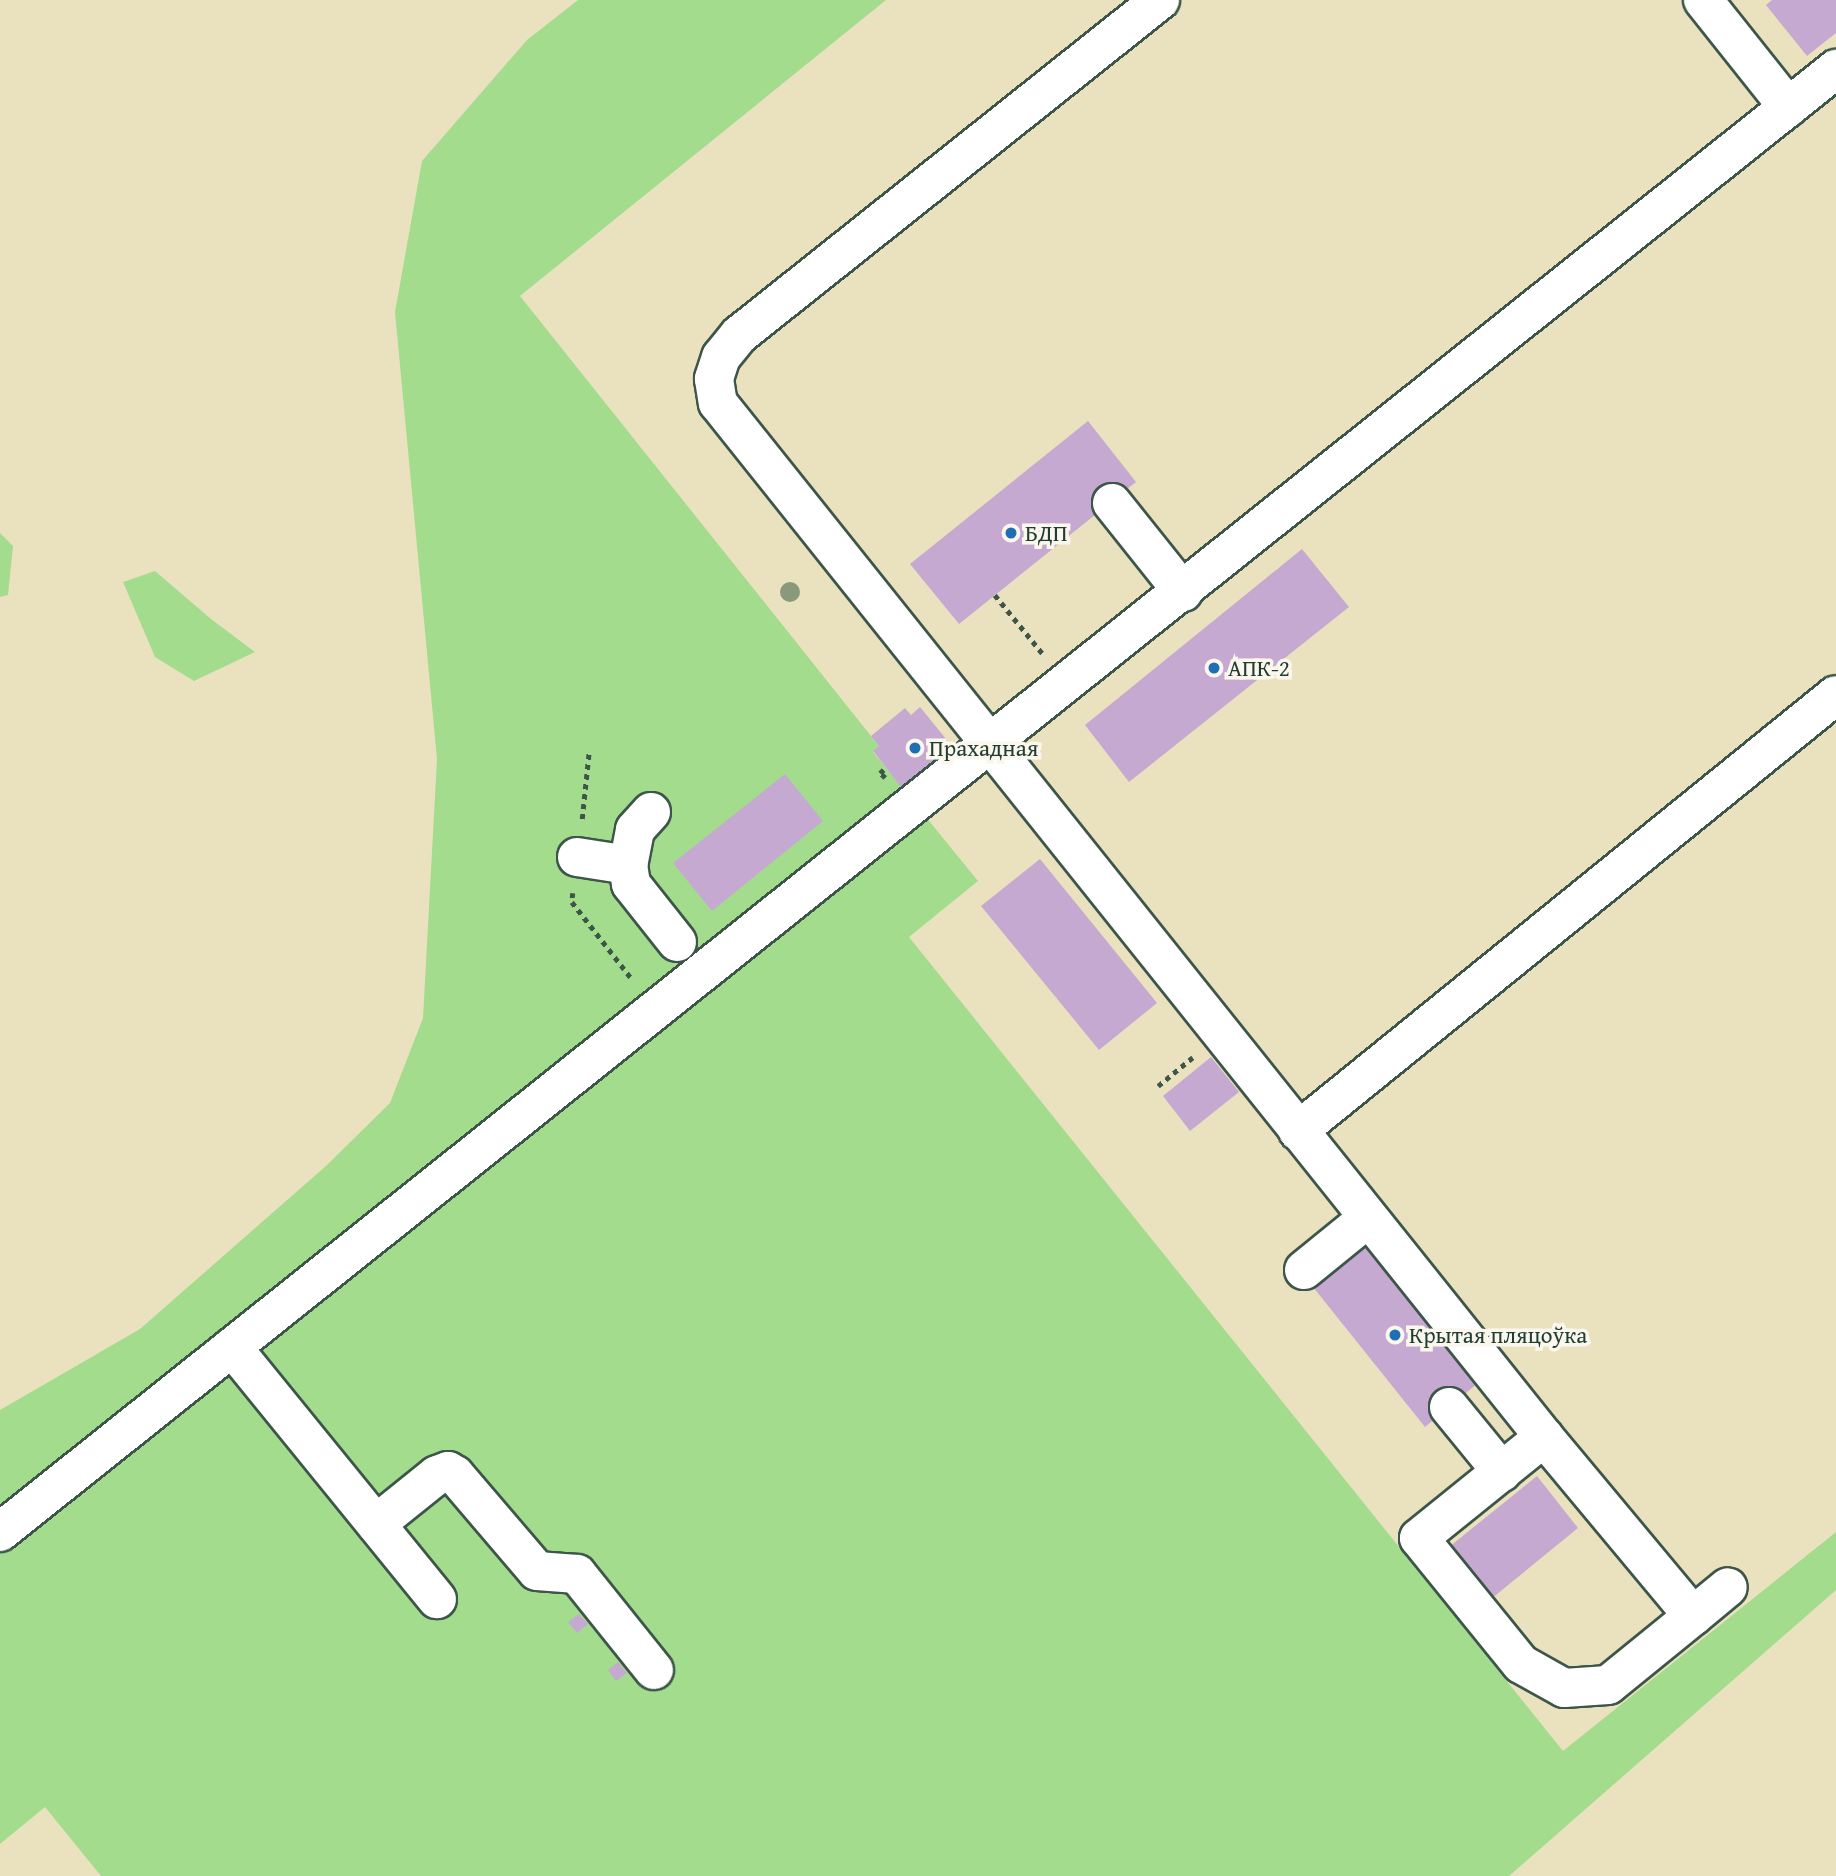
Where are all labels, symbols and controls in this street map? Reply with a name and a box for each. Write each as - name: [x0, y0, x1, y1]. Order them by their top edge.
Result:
- place label: БДП: [1025, 519, 1068, 547]
- marker: БДП: [1003, 525, 1019, 541]
- place label: АПК-2: [1228, 654, 1290, 682]
- marker: АПК-2: [1206, 660, 1222, 676]
- place label: Прахадная: [929, 734, 1038, 762]
- marker: Прахадная: [907, 740, 923, 756]
- place label: Крытая пляцоўка: [1409, 1321, 1587, 1349]
- marker: Крытая пляцоўка: [1387, 1327, 1403, 1343]

